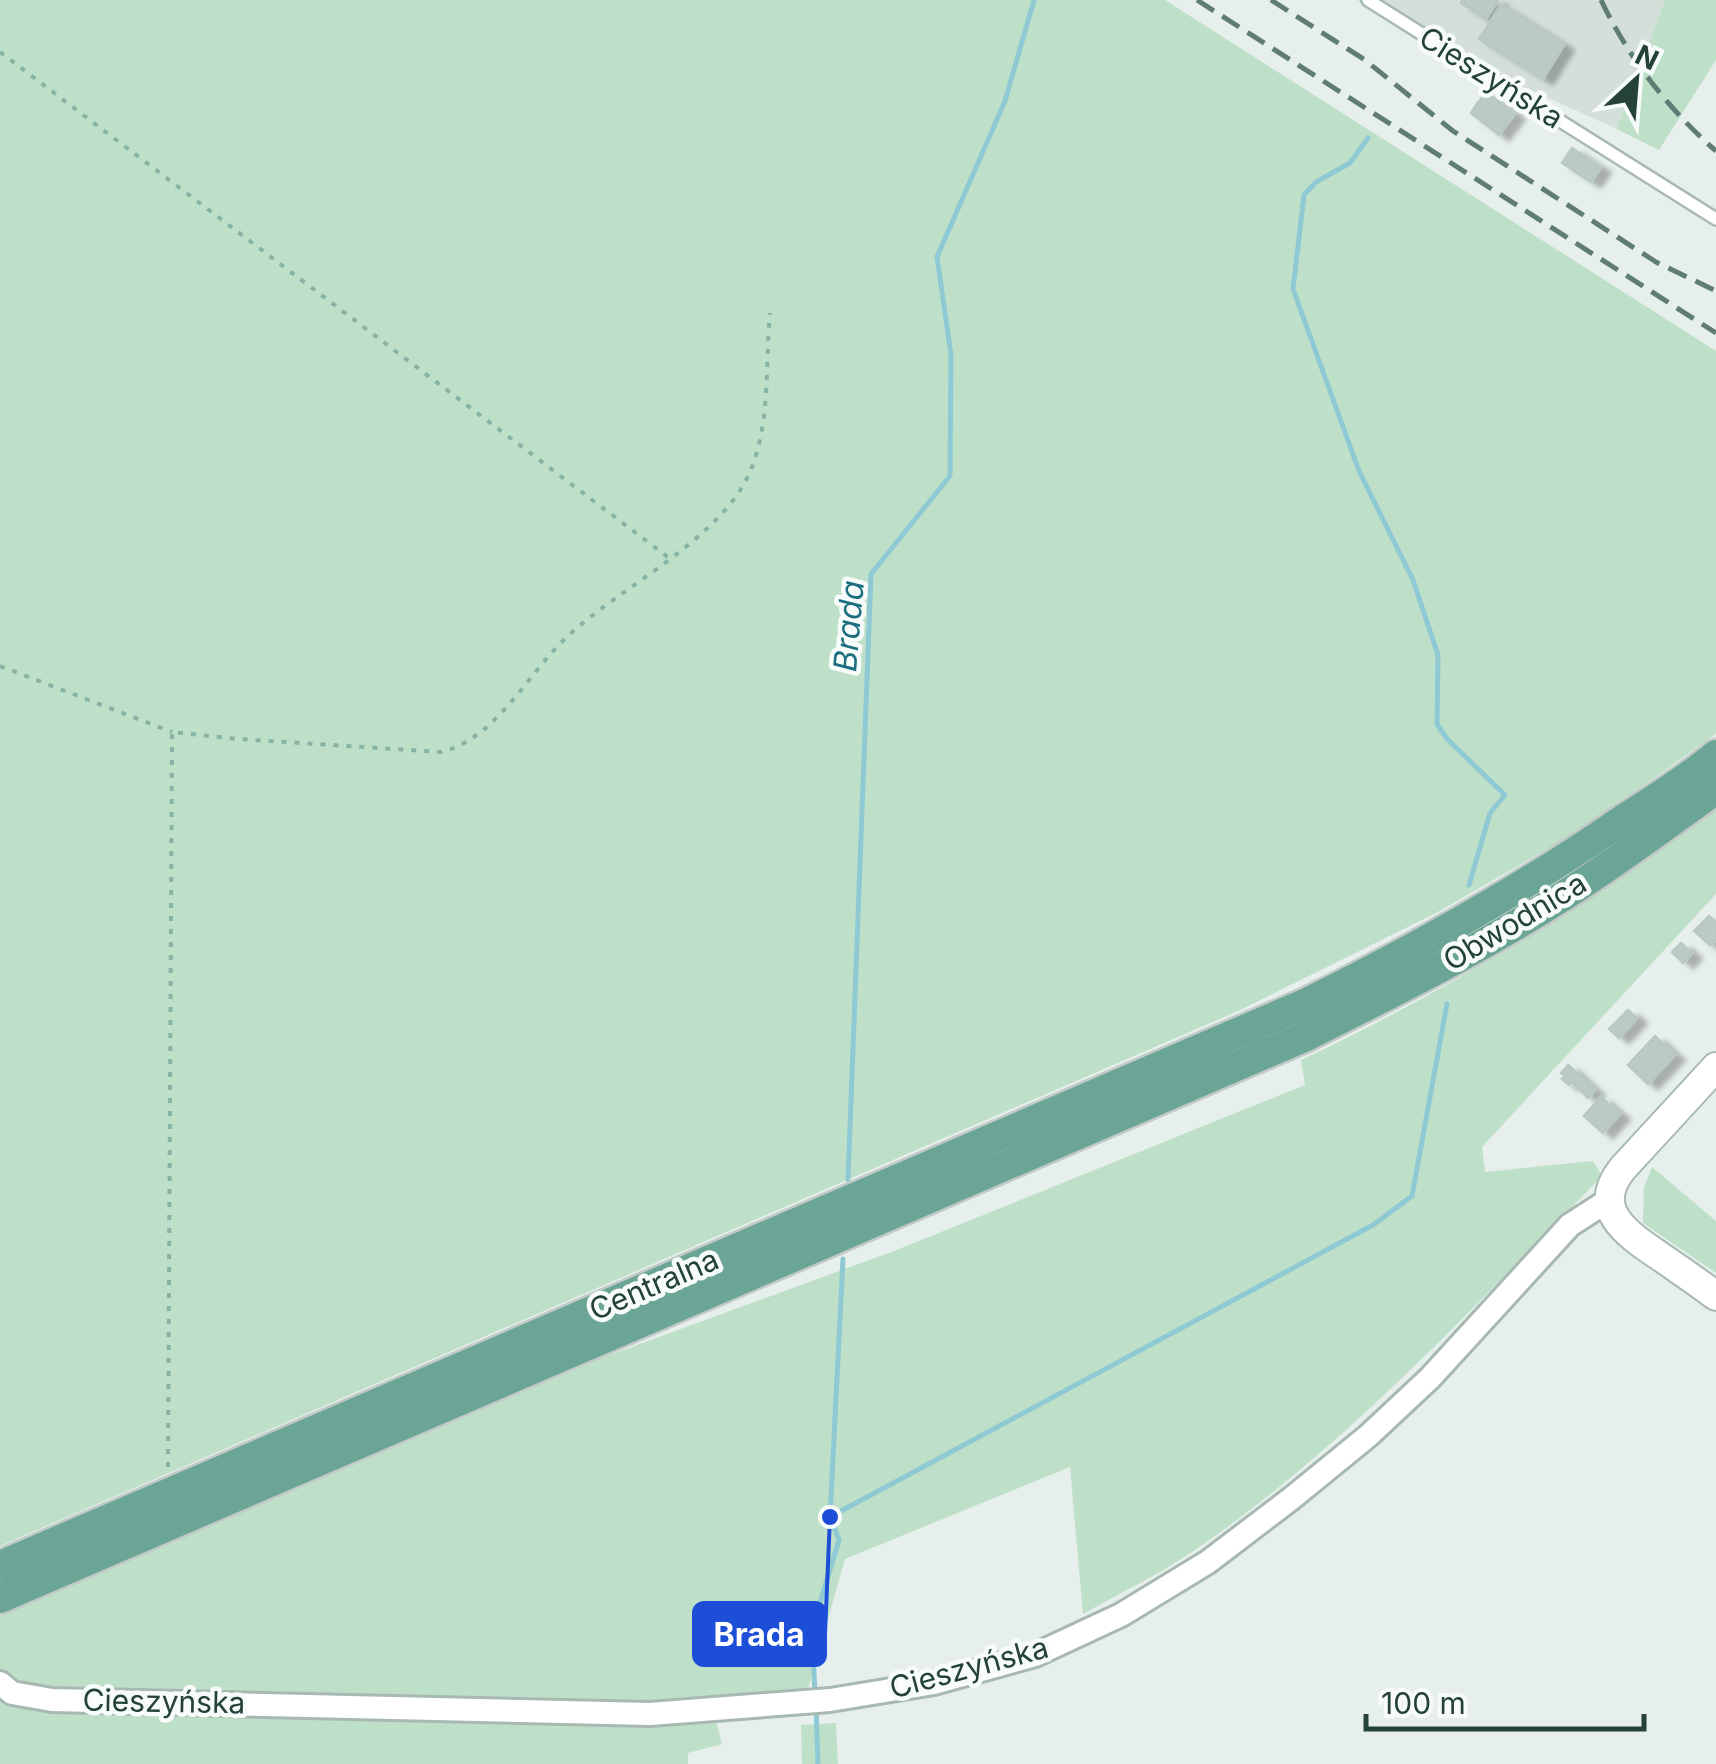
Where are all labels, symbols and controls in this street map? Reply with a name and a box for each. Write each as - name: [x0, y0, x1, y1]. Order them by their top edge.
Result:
- street label: Cieszyńska: [1413, 19, 1570, 136]
- north arrow: [1586, 30, 1686, 130]
- text: N: [1630, 38, 1664, 77]
- water label: Brada: [825, 579, 872, 673]
- street label: Obwodnica: [1436, 864, 1593, 978]
- street label: Centralna: [584, 1241, 724, 1327]
- callout: Brada: [694, 1603, 825, 1665]
- text: Brada: [713, 1615, 805, 1654]
- street label: Cieszyńska: [885, 1629, 1052, 1705]
- scale bar: [1366, 1669, 1644, 1731]
- street label: Cieszyńska: [82, 1682, 246, 1720]
- text: 100 m: [1381, 1685, 1466, 1721]

